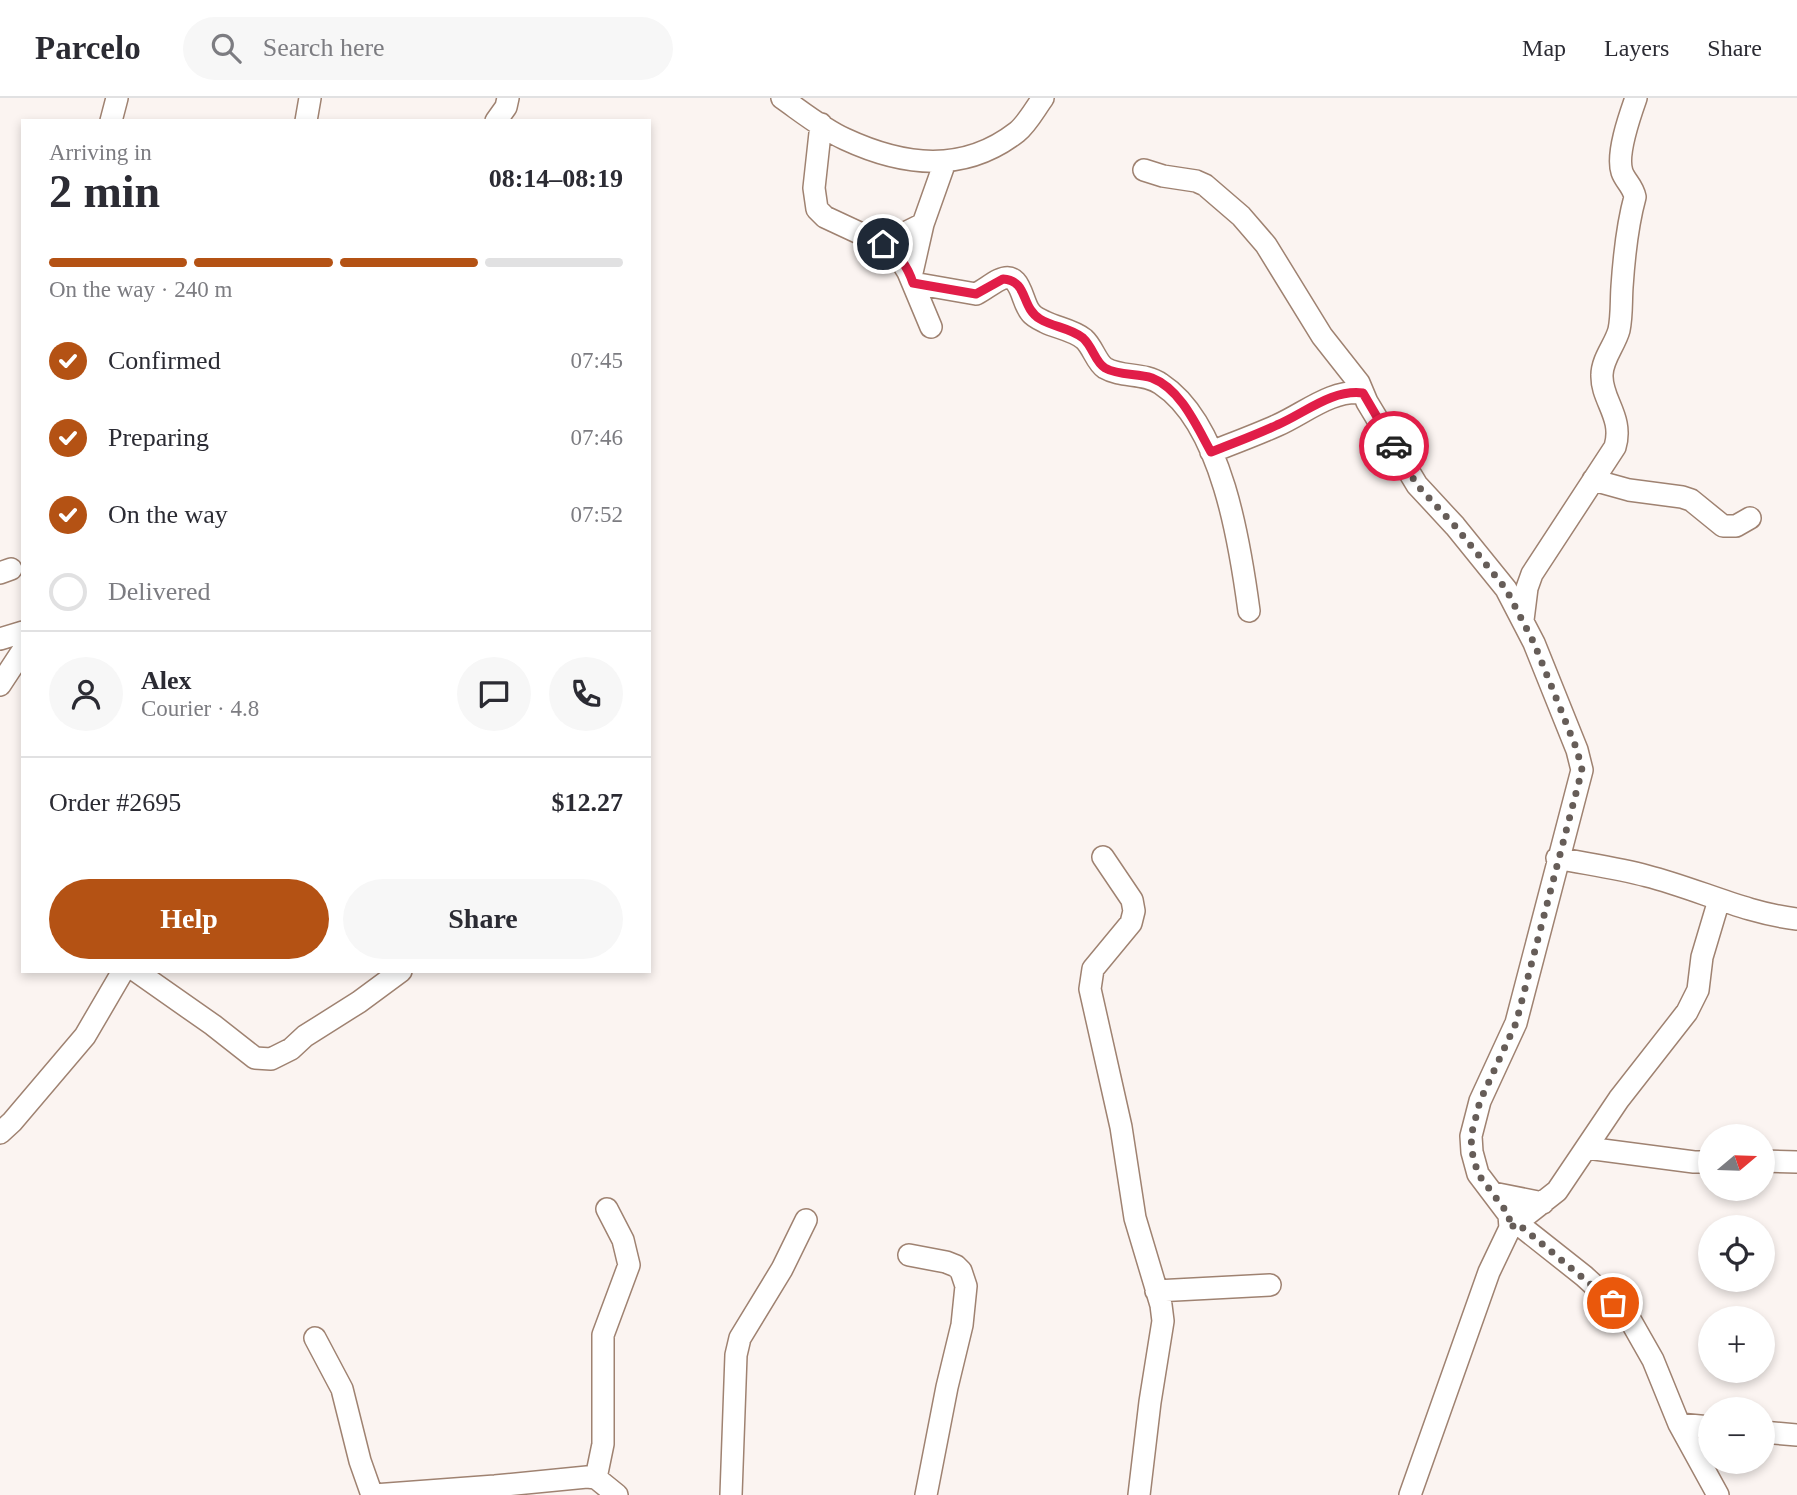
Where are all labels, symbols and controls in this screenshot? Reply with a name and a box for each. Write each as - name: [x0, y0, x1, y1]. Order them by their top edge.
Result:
- search box: [183, 17, 673, 80]
- icon: search: [207, 29, 245, 67]
- text: Parcelo: [35, 30, 141, 66]
- text: Search here: [263, 33, 385, 62]
- text: Map: [1522, 35, 1566, 61]
- text: Layers: [1604, 35, 1669, 61]
- text: Share: [1707, 35, 1762, 61]
- text: Arriving in: [49, 140, 152, 165]
- text: 08:14–08:19: [489, 164, 623, 193]
- text: 2 min: [49, 166, 160, 217]
- pin: [853, 214, 913, 274]
- icon: home: [864, 225, 902, 263]
- text: On the way · 240 m: [49, 277, 232, 302]
- icon: check: [49, 342, 87, 380]
- text: Confirmed: [108, 346, 221, 375]
- text: 07:45: [571, 348, 623, 373]
- courier: [1359, 411, 1429, 481]
- icon: check: [49, 419, 87, 457]
- text: Preparing: [108, 423, 209, 452]
- text: 07:46: [571, 425, 623, 450]
- icon: car: [1375, 427, 1413, 465]
- icon: check: [49, 496, 87, 534]
- text: On the way: [108, 500, 228, 529]
- text: 07:52: [571, 502, 623, 527]
- text: Delivered: [108, 577, 211, 606]
- button: person: [49, 657, 123, 731]
- button: chat: [457, 657, 531, 731]
- button: phone: [549, 657, 623, 731]
- text: Alex: [141, 666, 192, 695]
- text: Courier · 4.8: [141, 696, 259, 721]
- text: Order #2695: [49, 788, 181, 817]
- text: $12.27: [552, 788, 623, 817]
- button: Help: [49, 879, 329, 959]
- button: Share: [343, 879, 623, 959]
- north arrow: [1698, 1124, 1774, 1200]
- map controls: [1698, 1124, 1775, 1474]
- button: locate: [1698, 1215, 1775, 1292]
- pin: [1583, 1273, 1643, 1333]
- icon: bag: [1594, 1284, 1632, 1322]
- button: +: [1698, 1306, 1775, 1383]
- button: −: [1698, 1397, 1775, 1474]

